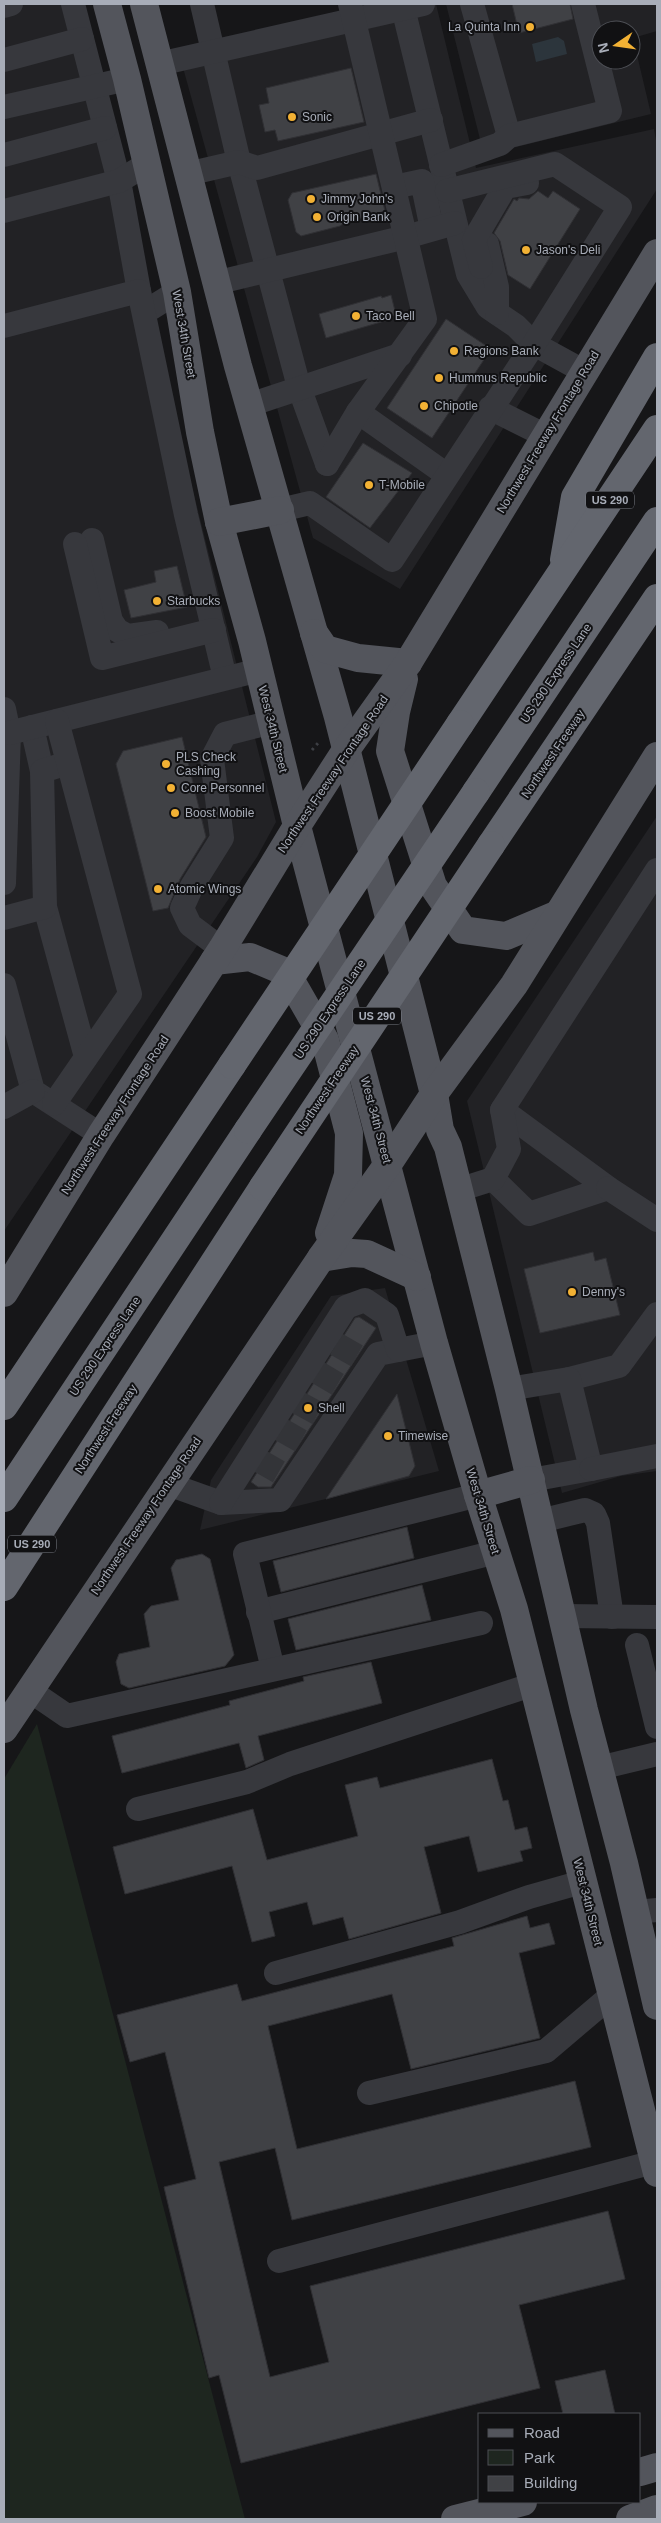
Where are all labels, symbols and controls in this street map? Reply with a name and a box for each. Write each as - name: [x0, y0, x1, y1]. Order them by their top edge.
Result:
- place label: La Quinta Inn: [448, 20, 520, 34]
- north arrow: [591, 20, 641, 70]
- marker: La Quinta Inn: [524, 21, 536, 33]
- text: N: [594, 41, 612, 55]
- place label: Sonic: [302, 110, 332, 124]
- marker: Sonic: [286, 111, 298, 123]
- place label: Jimmy John's: [321, 192, 393, 206]
- marker: Jimmy John's: [305, 193, 317, 205]
- place label: Origin Bank: [327, 210, 391, 224]
- marker: Origin Bank: [311, 211, 323, 223]
- place label: Jason's Deli: [536, 243, 600, 257]
- marker: Jason's Deli: [520, 244, 532, 256]
- street label: West 34th Street: [169, 289, 199, 380]
- place label: Taco Bell: [366, 309, 415, 323]
- marker: Taco Bell: [350, 310, 362, 322]
- place label: Regions Bank: [464, 344, 540, 358]
- marker: Regions Bank: [448, 345, 460, 357]
- street label: Northwest Freeway Frontage Road: [494, 348, 602, 516]
- place label: Hummus Republic: [449, 371, 547, 385]
- marker: Hummus Republic: [433, 372, 445, 384]
- place label: Chipotle: [434, 399, 478, 413]
- marker: Chipotle: [418, 400, 430, 412]
- place label: T-Mobile: [379, 478, 425, 492]
- marker: T-Mobile: [363, 479, 375, 491]
- road number: US 290: [586, 492, 634, 508]
- place label: Starbucks: [167, 594, 220, 608]
- marker: Starbucks: [151, 595, 163, 607]
- street label: US 290 Express Lane: [518, 620, 595, 725]
- street label: West 34th Street: [255, 684, 291, 775]
- street label: Northwest Freeway Frontage Road: [275, 693, 391, 855]
- street label: Northwest Freeway: [518, 707, 588, 801]
- place label: PLS Check Cashing: [176, 750, 237, 778]
- marker: PLS Check Cashing: [160, 758, 172, 770]
- place label: Core Personnel: [181, 781, 264, 795]
- marker: Core Personnel: [165, 782, 177, 794]
- place label: Boost Mobile: [185, 806, 255, 820]
- marker: Boost Mobile: [169, 807, 181, 819]
- place label: Atomic Wings: [168, 882, 241, 896]
- marker: Atomic Wings: [152, 883, 164, 895]
- street label: US 290 Express Lane: [292, 956, 369, 1061]
- road number: US 290: [353, 1008, 401, 1024]
- street label: Northwest Freeway Frontage Road: [58, 1033, 172, 1197]
- street label: Northwest Freeway: [292, 1043, 362, 1137]
- street label: West 34th Street: [358, 1075, 394, 1166]
- place label: Denny's: [582, 1285, 625, 1299]
- marker: Denny's: [566, 1286, 578, 1298]
- street label: US 290 Express Lane: [67, 1293, 144, 1398]
- street label: Northwest Freeway: [72, 1382, 140, 1476]
- place label: Shell: [318, 1401, 345, 1415]
- marker: Shell: [302, 1402, 314, 1414]
- place label: Timewise: [398, 1429, 449, 1443]
- marker: Timewise: [382, 1430, 394, 1442]
- street label: Northwest Freeway Frontage Road: [88, 1435, 204, 1597]
- street label: West 34th Street: [463, 1466, 503, 1556]
- road number: US 290: [8, 1536, 56, 1552]
- street label: West 34th Street: [570, 1857, 606, 1948]
- legend: [478, 2413, 641, 2503]
- text: Road: [524, 2424, 560, 2441]
- text: Park: [524, 2449, 555, 2466]
- text: Building: [524, 2474, 577, 2491]

